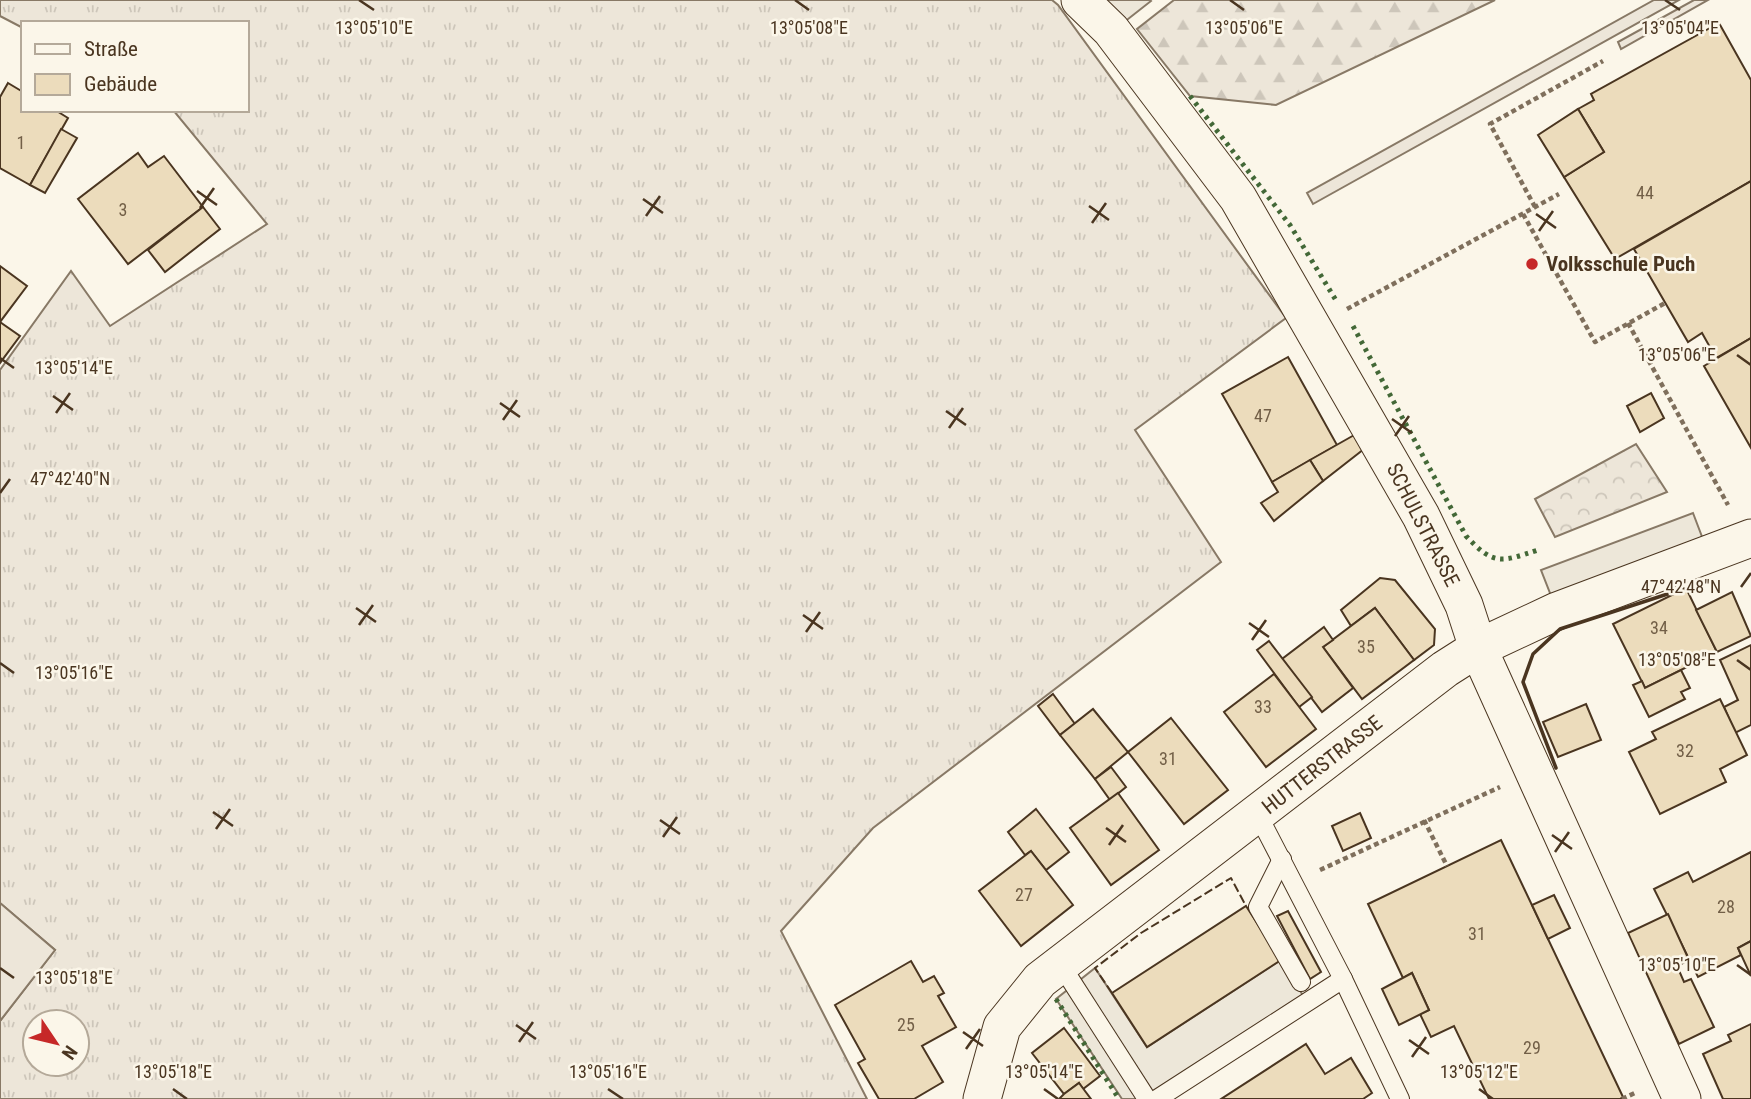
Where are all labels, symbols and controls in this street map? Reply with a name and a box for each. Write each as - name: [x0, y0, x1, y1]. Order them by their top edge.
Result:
- text: 13°05'10"E: [335, 17, 413, 38]
- text: 13°05'08"E: [770, 17, 848, 38]
- text: 13°05'06"E: [1205, 17, 1283, 38]
- text: 13°05'04"E: [1641, 17, 1719, 38]
- legend: [21, 21, 248, 112]
- text: Straße: [84, 37, 138, 61]
- text: Gebäude: [84, 72, 157, 96]
- house number: 1: [17, 132, 25, 153]
- house number: 44: [1636, 182, 1654, 203]
- house number: 3: [119, 199, 127, 220]
- place label: Volksschule Puch: [1546, 252, 1695, 276]
- marker: Volksschule Puch: [1524, 256, 1540, 272]
- text: 13°05'06"E: [1638, 344, 1716, 365]
- text: 13°05'14"E: [35, 357, 113, 378]
- house number: 47: [1254, 405, 1272, 426]
- street label: SCHULSTRASSE: [1382, 459, 1464, 591]
- text: 47°42'40"N: [30, 468, 110, 489]
- text: 47°42'48"N: [1641, 576, 1721, 597]
- house number: 34: [1650, 617, 1668, 638]
- house number: 35: [1357, 636, 1375, 657]
- text: 13°05'08"E: [1638, 649, 1716, 670]
- text: 13°05'16"E: [35, 662, 113, 683]
- house number: 33: [1254, 696, 1272, 717]
- street label: HUTTERSTRASSE: [1257, 711, 1387, 819]
- house number: 32: [1676, 740, 1694, 761]
- house number: 31: [1159, 748, 1177, 769]
- house number: 27: [1015, 884, 1033, 905]
- house number: 28: [1717, 896, 1735, 917]
- house number: 31: [1468, 923, 1486, 944]
- text: 13°05'10"E: [1638, 954, 1716, 975]
- text: 13°05'18"E: [35, 967, 113, 988]
- north arrow: [21, 1008, 91, 1078]
- house number: 25: [897, 1014, 915, 1035]
- house number: 29: [1523, 1037, 1541, 1058]
- text: N: [57, 1041, 82, 1064]
- text: 13°05'18"E: [134, 1061, 212, 1082]
- text: 13°05'16"E: [569, 1061, 647, 1082]
- text: 13°05'14"E: [1005, 1061, 1083, 1082]
- text: 13°05'12"E: [1440, 1061, 1518, 1082]

